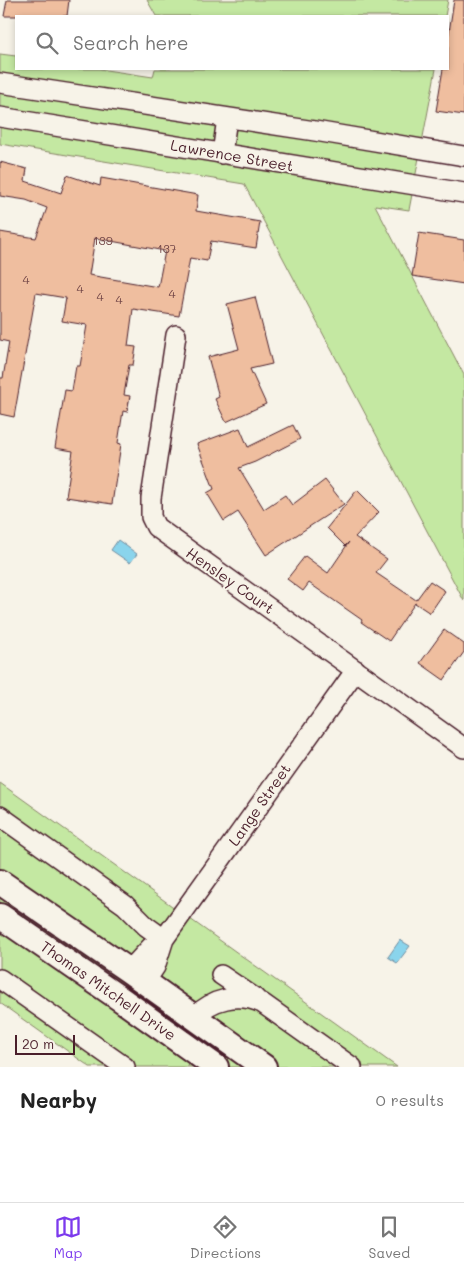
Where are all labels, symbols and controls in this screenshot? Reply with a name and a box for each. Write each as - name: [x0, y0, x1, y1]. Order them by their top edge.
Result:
- search box: [15, 15, 449, 70]
- icon: search: [33, 29, 61, 57]
- text: Search here: [73, 30, 189, 55]
- street label: Lawrence Street: [169, 134, 295, 176]
- house number: 139: [93, 232, 113, 248]
- house number: 137: [157, 240, 177, 256]
- house number: 4: [22, 271, 30, 287]
- house number: 4: [76, 280, 84, 296]
- house number: 4: [168, 285, 176, 301]
- house number: 4: [96, 288, 104, 304]
- house number: 4: [115, 291, 123, 307]
- street label: Hensley Court: [183, 542, 279, 618]
- street label: Lange Street: [223, 759, 295, 850]
- street label: Thomas Mitchell Drive: [37, 936, 180, 1044]
- scale bar: [15, 1032, 75, 1055]
- text: 20 m: [22, 1034, 54, 1053]
- text: Nearby: [20, 1086, 97, 1113]
- text: 0 results: [376, 1089, 444, 1110]
- tab: Map: [54, 1213, 82, 1262]
- tab: Directions: [190, 1213, 261, 1262]
- tab: Saved: [369, 1213, 410, 1262]

